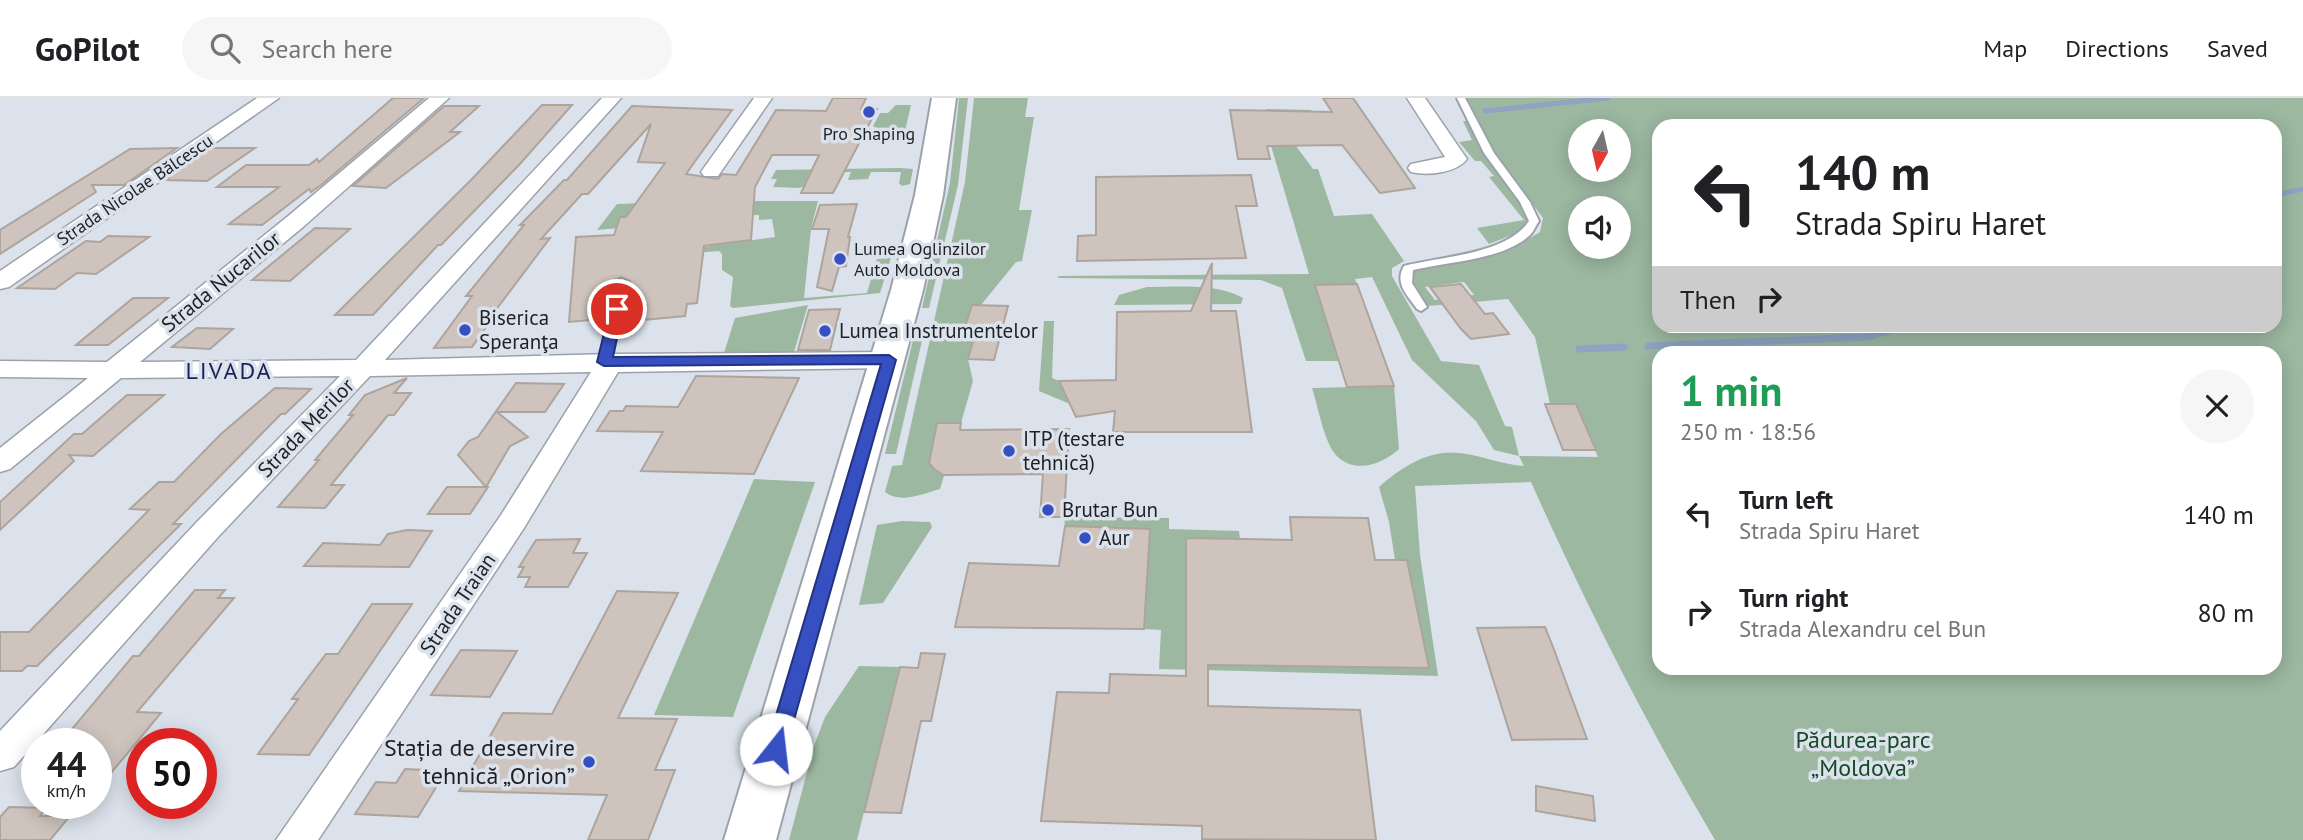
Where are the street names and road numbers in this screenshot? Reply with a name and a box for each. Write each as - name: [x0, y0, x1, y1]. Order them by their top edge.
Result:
- street label: Strada Nicolae Bălcescu: [52, 129, 217, 250]
- street label: Strada Nucarilor: [156, 225, 286, 338]
- street label: Strada Merilor: [252, 372, 360, 483]
- street label: Strada Traian: [414, 548, 502, 660]

